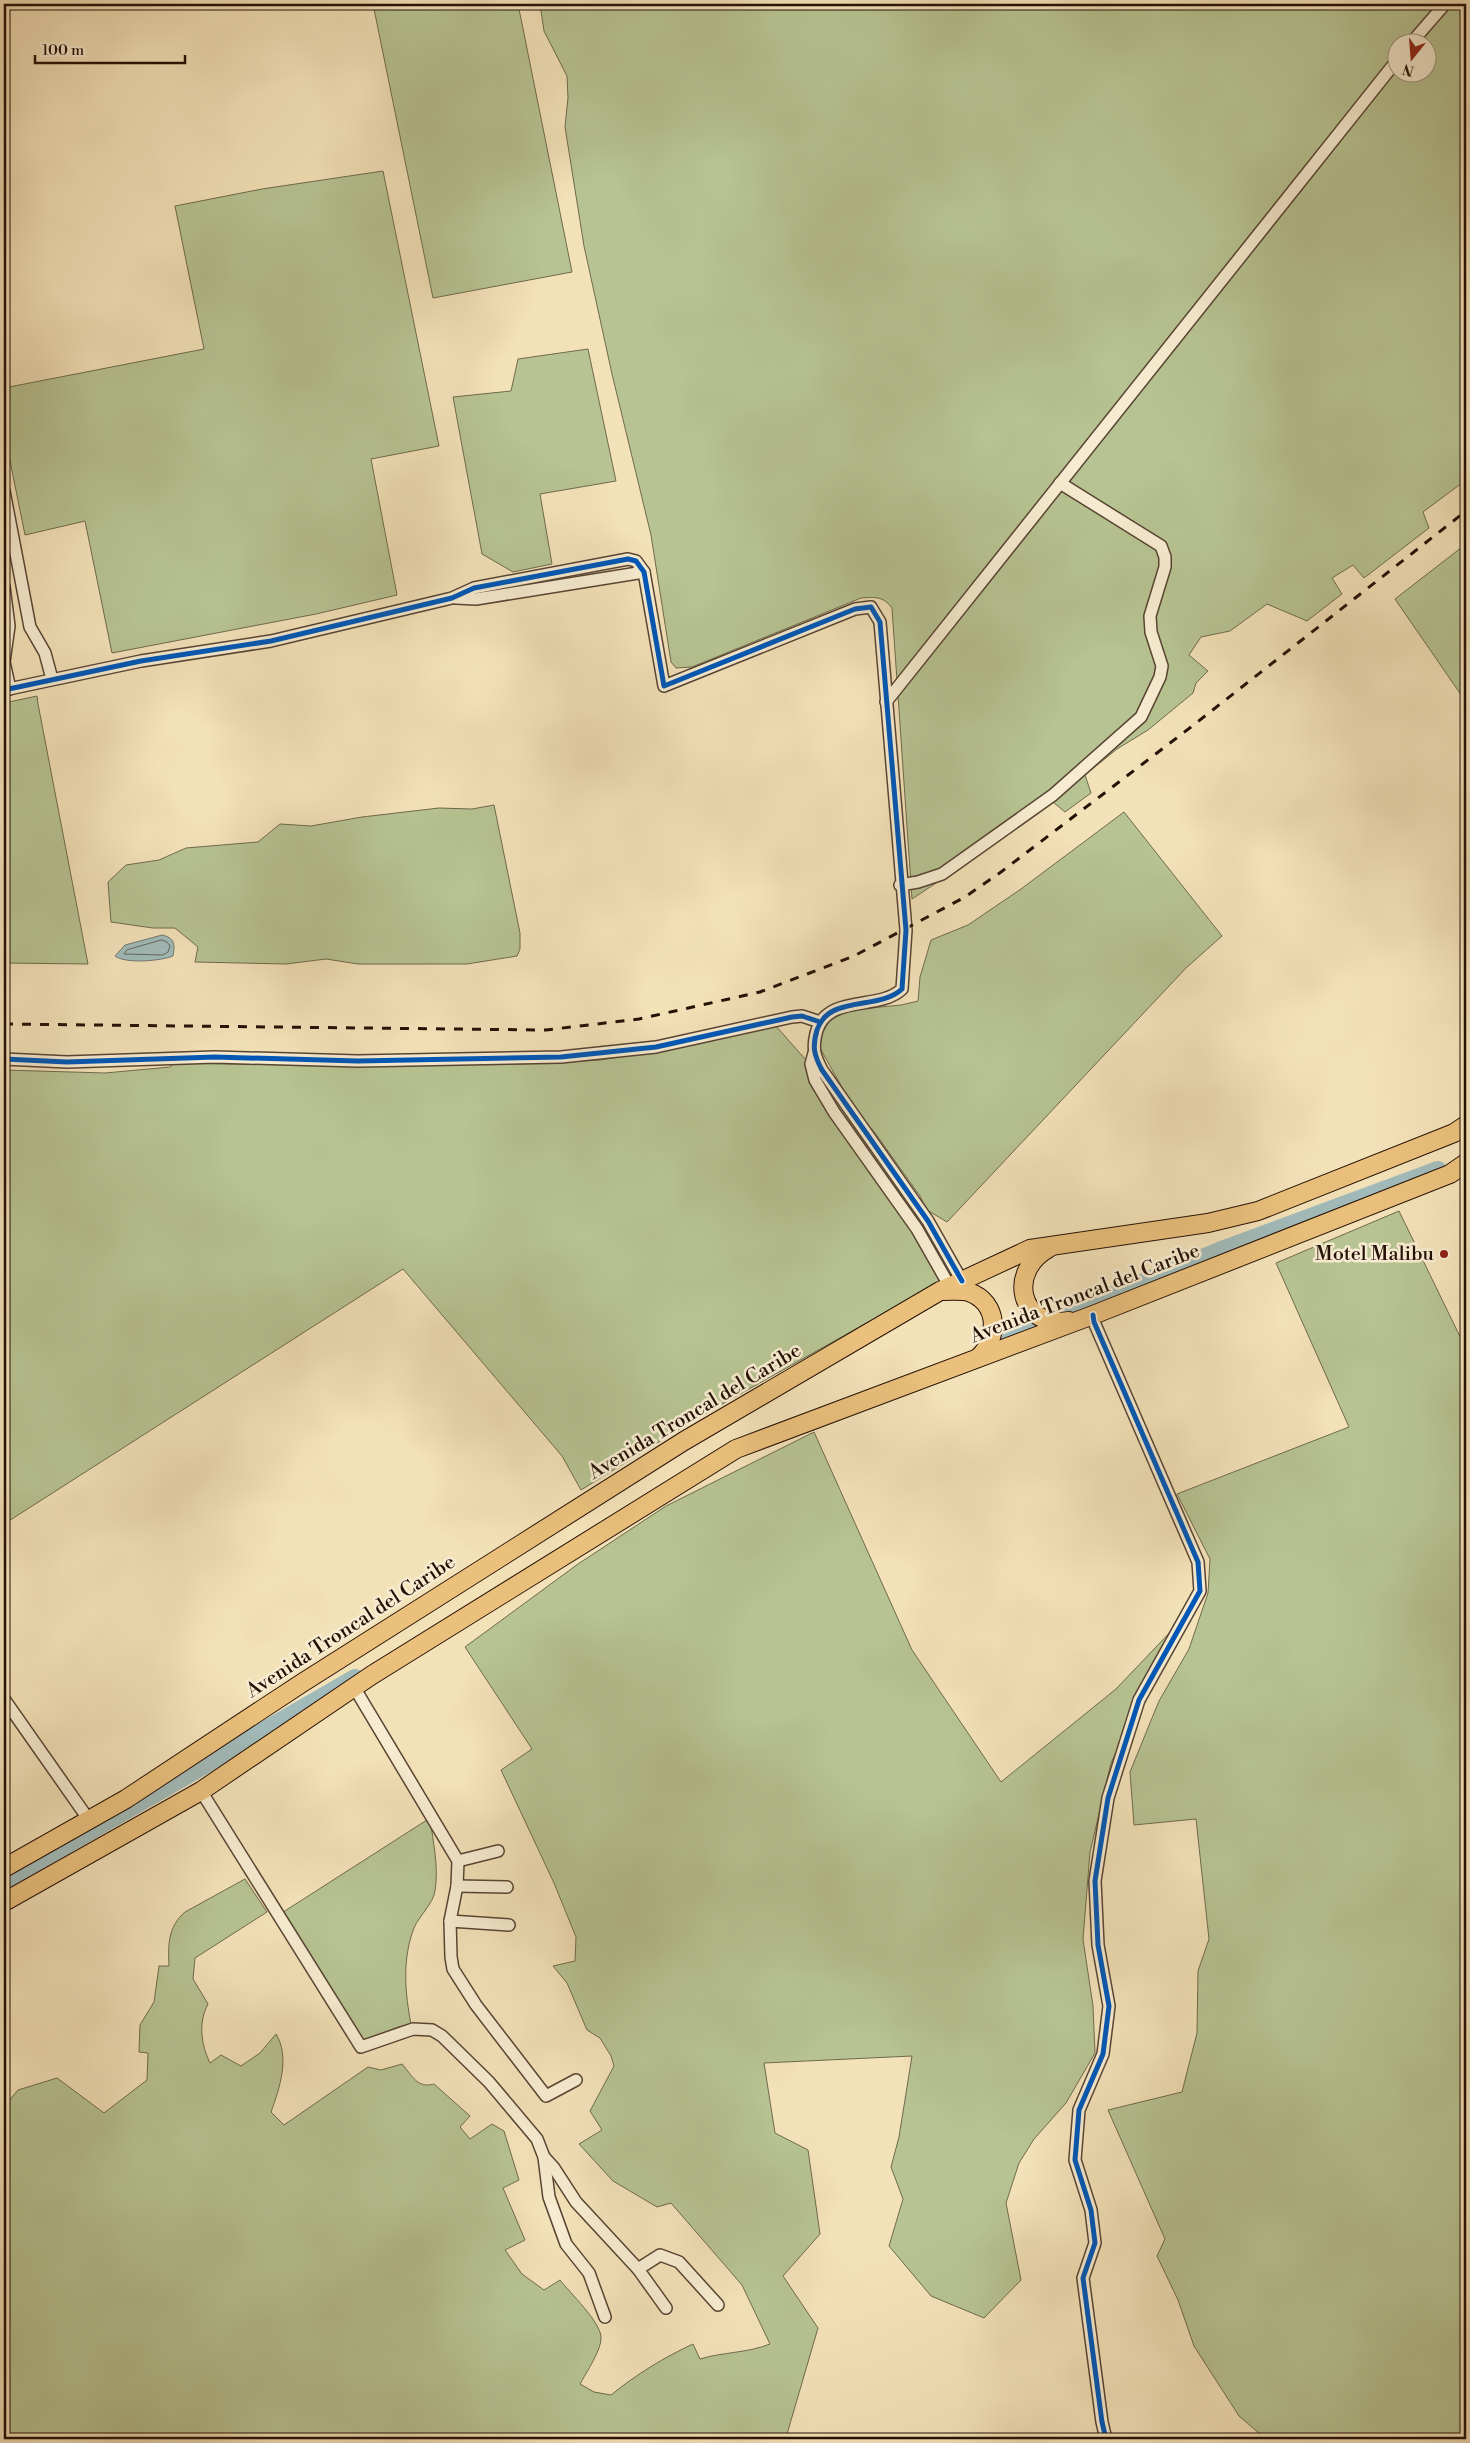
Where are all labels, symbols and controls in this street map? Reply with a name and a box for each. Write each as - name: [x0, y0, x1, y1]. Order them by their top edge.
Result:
- scale bar: [35, 32, 185, 64]
- north arrow: [1388, 32, 1438, 82]
- text: 100 m: [42, 41, 84, 60]
- text: N: [1401, 59, 1416, 80]
- street label: Avenida Troncal del Caribe: [966, 1239, 1203, 1350]
- place label: Motel Malibu: [1315, 1242, 1435, 1267]
- marker: Motel Malibu: [1438, 1248, 1450, 1260]
- street label: Avenida Troncal del Caribe: [583, 1338, 806, 1486]
- street label: Avenida Troncal del Caribe: [241, 1550, 460, 1705]

